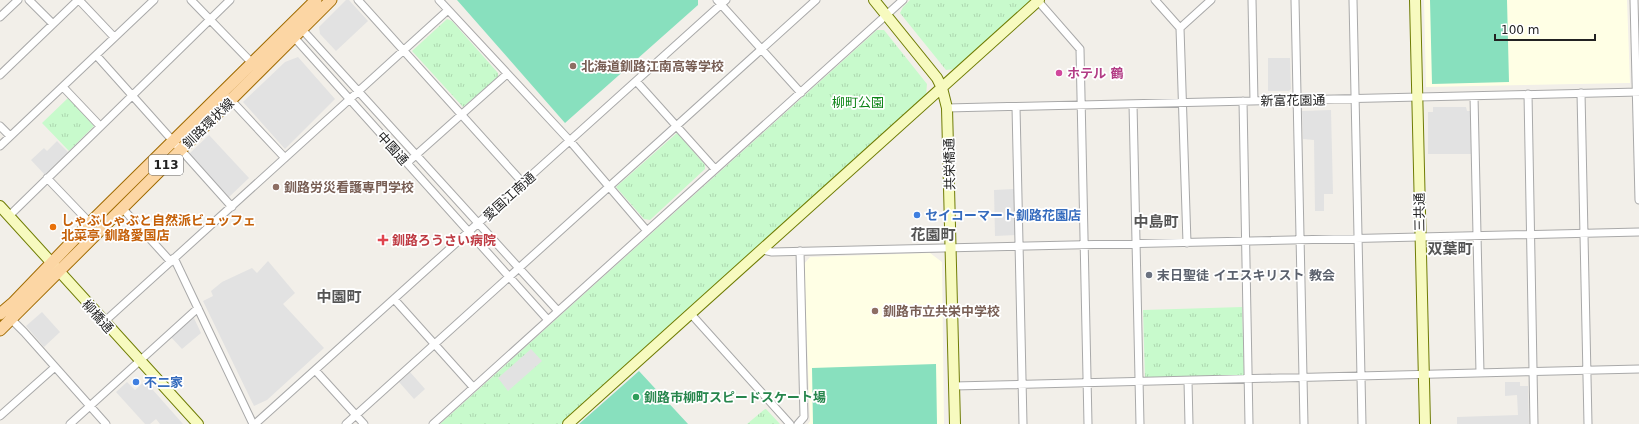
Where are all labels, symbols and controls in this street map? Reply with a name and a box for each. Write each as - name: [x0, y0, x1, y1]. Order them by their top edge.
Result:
- scale bar: [1495, 16, 1595, 42]
- text: 100 m: [1501, 23, 1539, 37]
- place label: 北海道釧路江南高等学校: [581, 59, 724, 74]
- marker: 北海道釧路江南高等学校: [568, 61, 578, 71]
- place label: ホテル 鶴: [1067, 66, 1124, 81]
- marker: ホテル 鶴: [1054, 68, 1064, 78]
- street label: 新富花園通: [1260, 92, 1326, 109]
- street label: 釧路環状線: [180, 95, 237, 151]
- park label: 柳町公園: [832, 95, 884, 110]
- street label: 中園通: [374, 129, 411, 168]
- street label: 共栄橋通: [942, 138, 957, 190]
- road number: 113: [149, 155, 183, 175]
- street label: 愛国江南通: [480, 169, 539, 224]
- place label: 釧路労災看護専門学校: [284, 180, 414, 195]
- marker: 釧路労災看護専門学校: [271, 182, 281, 192]
- street label: 三共通: [1412, 192, 1427, 232]
- place label: セイコーマート釧路花園店: [925, 208, 1081, 223]
- marker: セイコーマート釧路花園店: [912, 210, 922, 220]
- place label: しゃぶしゃぶと自然派ビュッフェ 北菜亭 釧路愛国店: [61, 213, 256, 243]
- district label: 中島町: [1133, 213, 1179, 231]
- marker: しゃぶしゃぶと自然派ビュッフェ 北菜亭 釧路愛国店: [48, 222, 58, 232]
- district label: 花園町: [910, 226, 956, 244]
- place label: 釧路ろうさい病院: [392, 233, 496, 248]
- marker: 釧路ろうさい病院: [377, 234, 389, 246]
- district label: 双葉町: [1427, 240, 1473, 258]
- place label: 末日聖徒 イエスキリスト 教会: [1157, 268, 1335, 283]
- marker: 末日聖徒 イエスキリスト 教会: [1144, 270, 1154, 280]
- district label: 中園町: [316, 288, 362, 306]
- street label: 柳橋通: [79, 297, 116, 336]
- place label: 釧路市立共栄中学校: [883, 304, 1000, 319]
- marker: 釧路市立共栄中学校: [870, 306, 880, 316]
- place label: 不二家: [144, 375, 183, 390]
- marker: 不二家: [131, 377, 141, 387]
- place label: 釧路市柳町スピードスケート場: [644, 390, 826, 405]
- marker: 釧路市柳町スピードスケート場: [631, 392, 641, 402]

